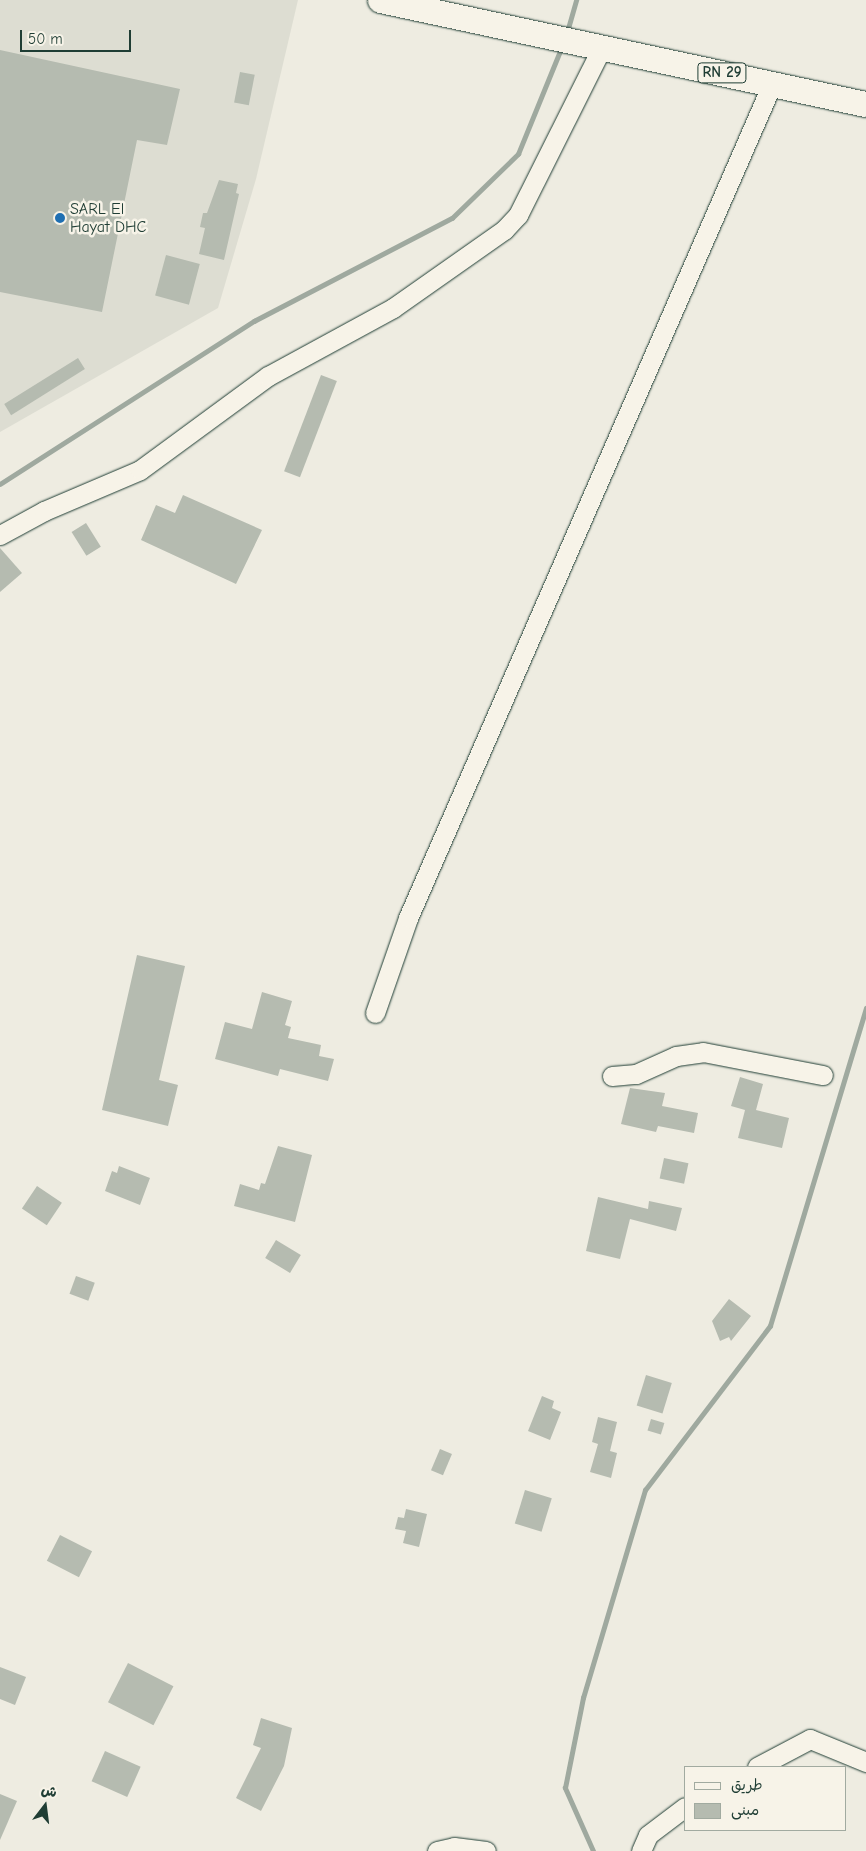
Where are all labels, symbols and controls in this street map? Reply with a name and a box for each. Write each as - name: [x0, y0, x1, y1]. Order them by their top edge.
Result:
- scale bar: [22, 20, 134, 52]
- text: 50 m: [28, 30, 63, 48]
- road number: RN 29: [697, 60, 747, 86]
- place label: SARL El Hayat DHC: [70, 199, 146, 237]
- marker: SARL El Hayat DHC: [54, 212, 66, 224]
- legend: [684, 1766, 846, 1831]
- text: طريق: [731, 1776, 763, 1794]
- north arrow: [20, 1781, 70, 1831]
- text: ش: [39, 1781, 59, 1801]
- text: مبنى: [731, 1801, 759, 1819]

